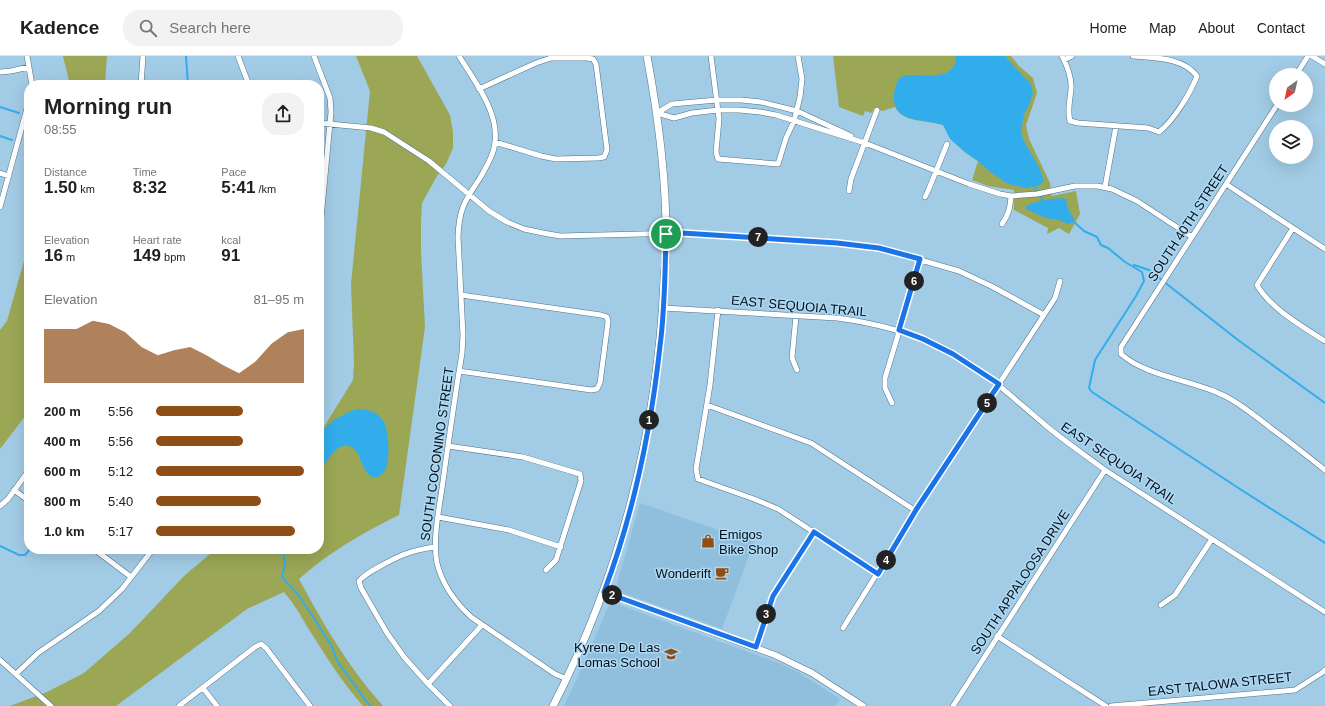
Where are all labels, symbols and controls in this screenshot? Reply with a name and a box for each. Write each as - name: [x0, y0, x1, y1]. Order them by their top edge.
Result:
- search box: [123, 10, 403, 46]
- text: Kadence: [20, 17, 99, 38]
- icon: search: [137, 17, 159, 39]
- text: Search here: [169, 19, 251, 36]
- text: Home: [1090, 20, 1127, 36]
- text: Map: [1149, 20, 1176, 36]
- text: About: [1198, 20, 1235, 36]
- text: Contact: [1257, 20, 1305, 36]
- north arrow: [1269, 68, 1313, 112]
- map controls: [1269, 68, 1313, 164]
- button: share: [262, 93, 304, 135]
- text: Morning run: [44, 94, 172, 119]
- button: layers: [1269, 120, 1313, 164]
- text: 08:55: [44, 122, 77, 137]
- street label: SOUTH 40TH STREET: [1145, 162, 1231, 284]
- text: Distance: [44, 166, 87, 178]
- text: Time: [133, 166, 157, 178]
- text: Pace: [221, 166, 246, 178]
- text: 1.50: [44, 178, 77, 197]
- text: 8:32: [133, 178, 167, 197]
- text: 5:41: [221, 178, 255, 197]
- text: km: [77, 183, 95, 195]
- text: /km: [255, 183, 276, 195]
- pin: [649, 217, 683, 251]
- icon: arrive: [655, 223, 677, 245]
- pin: 7: [748, 227, 768, 247]
- text: 7: [755, 231, 761, 243]
- text: Elevation: [44, 234, 89, 246]
- text: Heart rate: [133, 234, 182, 246]
- text: kcal: [221, 234, 241, 246]
- text: 16: [44, 246, 63, 265]
- text: 149: [133, 246, 161, 265]
- text: 91: [221, 246, 240, 265]
- text: m: [63, 251, 75, 263]
- text: bpm: [161, 251, 186, 263]
- pin: 6: [904, 271, 924, 291]
- text: 6: [911, 275, 917, 287]
- text: Elevation: [44, 292, 97, 307]
- text: 81–95 m: [253, 292, 304, 307]
- street label: EAST SEQUOIA TRAIL: [731, 293, 867, 319]
- street label: SOUTH COCONINO STREET: [417, 366, 457, 542]
- pin: 5: [977, 393, 997, 413]
- text: 5: [984, 397, 990, 409]
- text: 200 m: [44, 404, 81, 419]
- text: 5:56: [108, 404, 133, 419]
- pin: 1: [639, 410, 659, 430]
- text: 1: [646, 414, 652, 426]
- street label: EAST SEQUOIA TRAIL: [1058, 419, 1180, 507]
- text: 400 m: [44, 434, 81, 449]
- text: 5:56: [108, 434, 133, 449]
- text: 600 m: [44, 464, 81, 479]
- text: 5:12: [108, 464, 133, 479]
- text: 800 m: [44, 494, 81, 509]
- text: 5:40: [108, 494, 133, 509]
- street label: SOUTH APPALOOSA DRIVE: [968, 507, 1073, 657]
- text: 1.0 km: [44, 524, 84, 539]
- text: 5:17: [108, 524, 133, 539]
- place label: Emigos Bike Shop: [719, 527, 778, 557]
- shop icon: Emigos Bike Shop: [700, 533, 716, 549]
- pin: 4: [876, 550, 896, 570]
- text: 4: [883, 554, 889, 566]
- cafe icon: Wonderift: [714, 565, 730, 581]
- place label: Wonderift: [656, 566, 711, 581]
- pin: 2: [602, 585, 622, 605]
- text: 2: [609, 589, 615, 601]
- pin: 3: [756, 604, 776, 624]
- text: 3: [763, 608, 769, 620]
- place label: Kyrene De Las Lomas School: [574, 640, 660, 670]
- school or university icon: Kyrene De Las Lomas School: [663, 646, 679, 662]
- street label: EAST TALOWA STREET: [1147, 669, 1293, 699]

